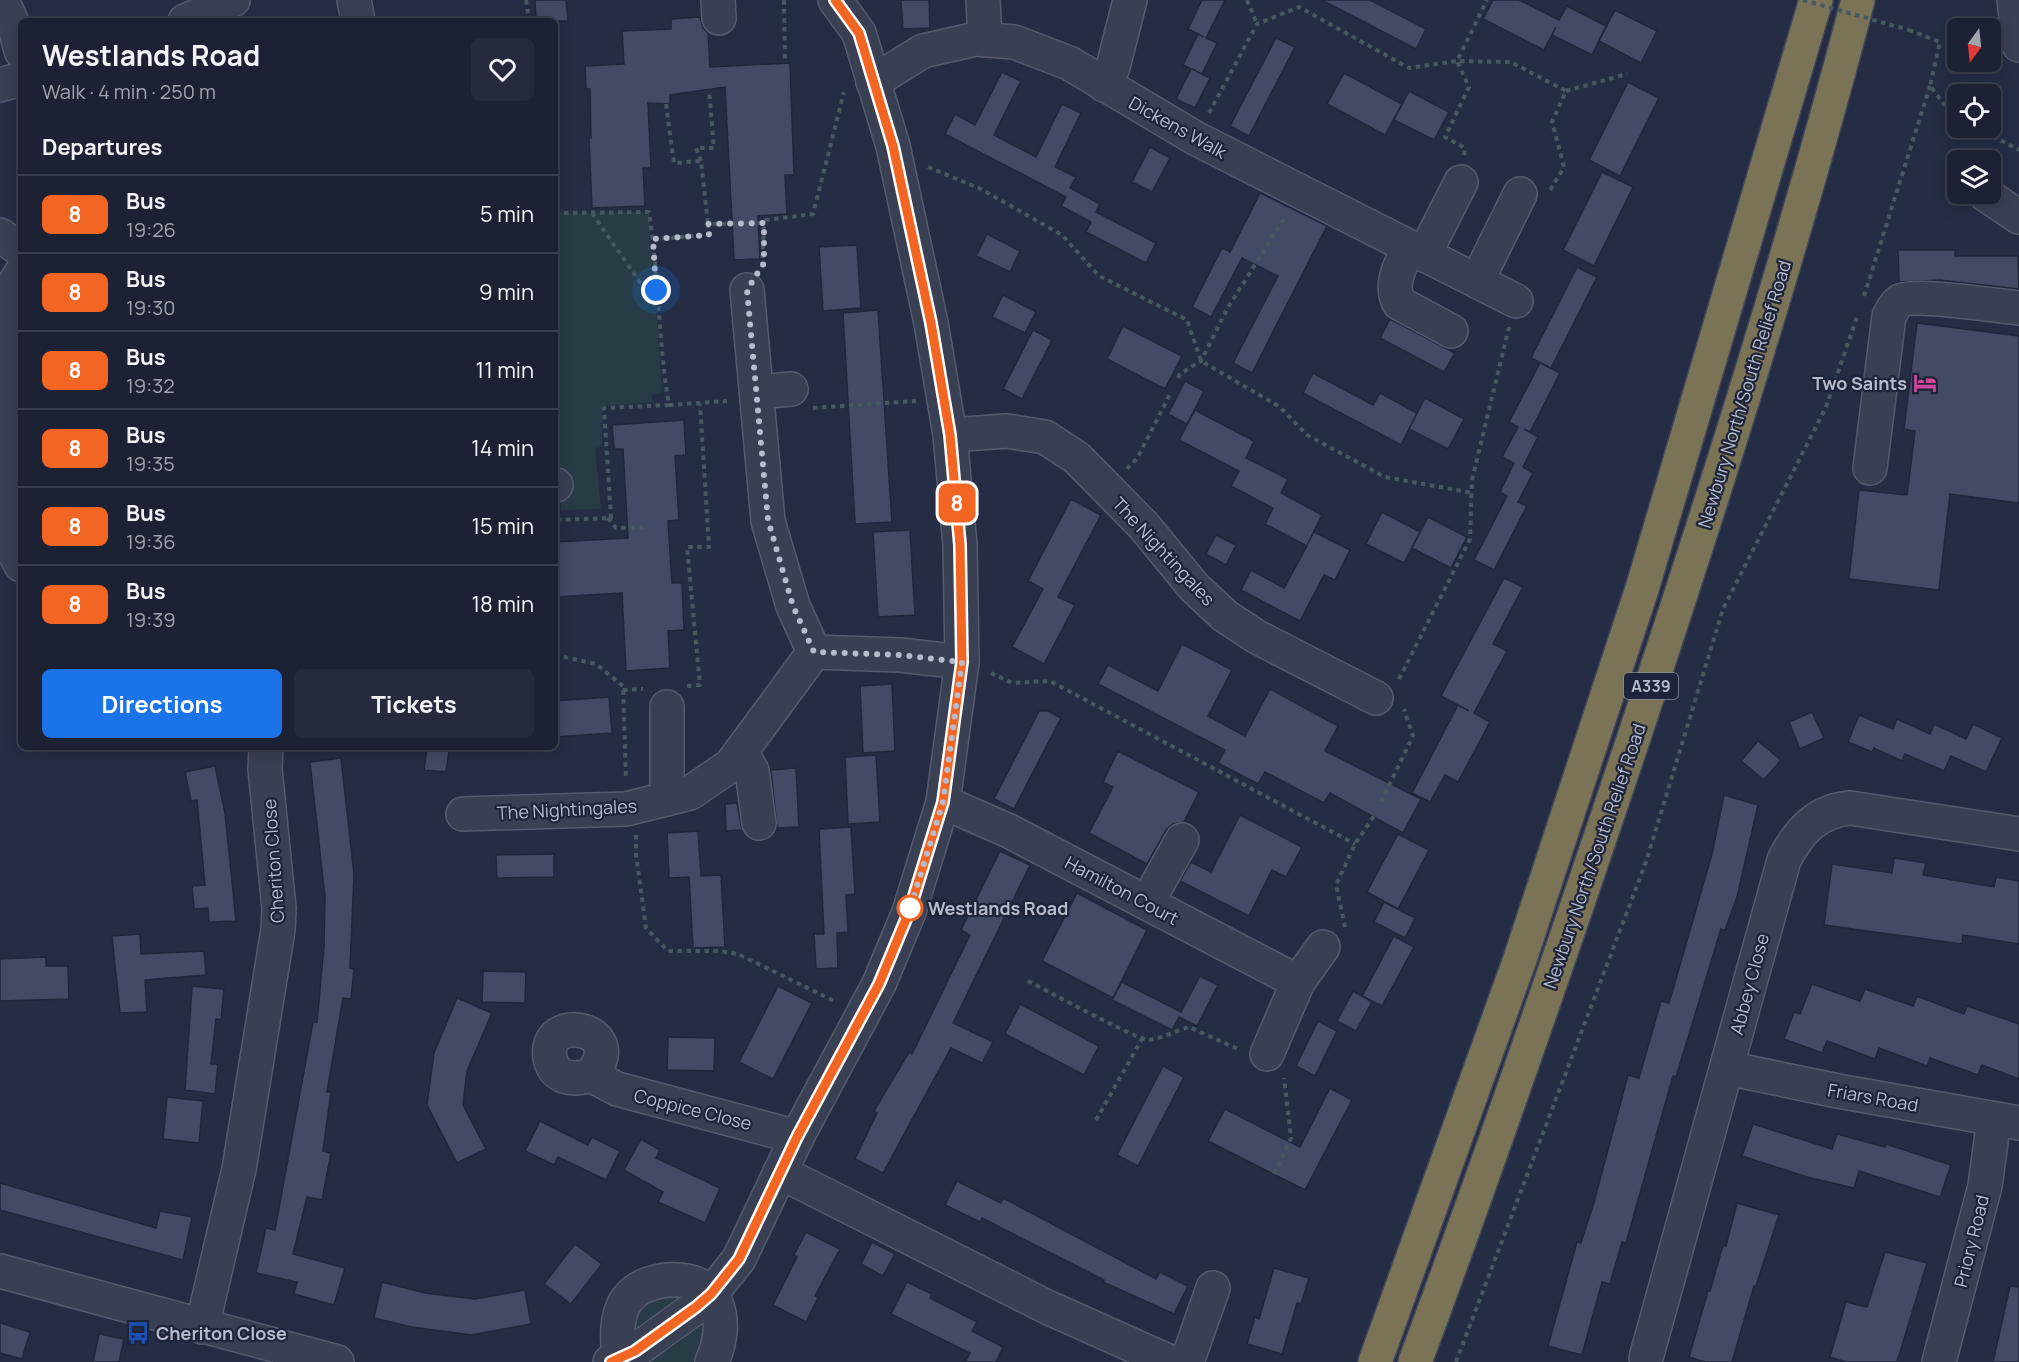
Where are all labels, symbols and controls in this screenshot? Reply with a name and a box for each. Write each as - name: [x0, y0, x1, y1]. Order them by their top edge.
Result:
- north arrow: [1947, 18, 2001, 72]
- map controls: [1947, 18, 2001, 204]
- text: Westlands Road: [42, 36, 260, 74]
- button: heart: [471, 38, 534, 101]
- text: Walk · 4 min · 250 m: [42, 78, 216, 105]
- button: locate: [1947, 84, 2001, 138]
- street label: Dickens Walk: [1125, 90, 1232, 164]
- text: Departures: [42, 132, 162, 162]
- button: layers: [1947, 150, 2001, 204]
- text: Bus: [126, 186, 166, 216]
- text: 5 min: [480, 199, 534, 229]
- text: 8: [69, 200, 81, 228]
- text: 19:26: [126, 216, 176, 243]
- street label: Newbury North/South Relief Road: [1692, 257, 1796, 531]
- text: Bus: [126, 264, 166, 294]
- your location: [641, 275, 671, 305]
- text: 9 min: [479, 277, 534, 307]
- text: 8: [69, 278, 81, 306]
- text: 19:30: [126, 294, 175, 321]
- text: Bus: [126, 342, 166, 372]
- text: 11 min: [476, 355, 534, 385]
- text: 8: [69, 356, 81, 384]
- hotel icon: Two Saints: [1912, 370, 1938, 396]
- place label: Two Saints: [1812, 371, 1907, 395]
- text: 19:32: [126, 372, 175, 399]
- text: Bus: [126, 420, 166, 450]
- text: 14 min: [471, 433, 534, 463]
- text: 8: [69, 434, 81, 462]
- text: 19:35: [126, 450, 175, 477]
- line badge: 8: [938, 484, 976, 522]
- text: 8: [951, 489, 963, 517]
- street label: The Nightingales: [1107, 491, 1221, 611]
- text: Bus: [126, 498, 166, 528]
- text: 15 min: [471, 511, 534, 541]
- text: 8: [69, 512, 81, 540]
- text: 19:36: [126, 528, 176, 555]
- text: Bus: [126, 576, 166, 606]
- text: 18 min: [471, 589, 534, 619]
- text: 8: [69, 590, 81, 618]
- text: 19:39: [126, 606, 176, 633]
- button: Directions: [42, 669, 282, 738]
- button: Tickets: [294, 669, 534, 738]
- road number: A339: [1624, 673, 1678, 699]
- street label: Newbury North/South Relief Road: [1537, 720, 1651, 992]
- street label: The Nightingales: [496, 793, 638, 825]
- street label: Cheriton Close: [257, 798, 289, 924]
- street label: Hamilton Court: [1061, 850, 1183, 930]
- marker: Westlands Road: [897, 895, 923, 921]
- place label: Westlands Road: [928, 896, 1068, 920]
- street label: Abbey Close: [1724, 931, 1774, 1037]
- street label: Friars Road: [1826, 1077, 1920, 1117]
- street label: Coppice Close: [632, 1083, 754, 1135]
- street label: Priory Road: [1948, 1192, 1994, 1290]
- bus stop icon: Cheriton Close: [125, 1320, 151, 1346]
- place label: Cheriton Close: [156, 1321, 287, 1345]

